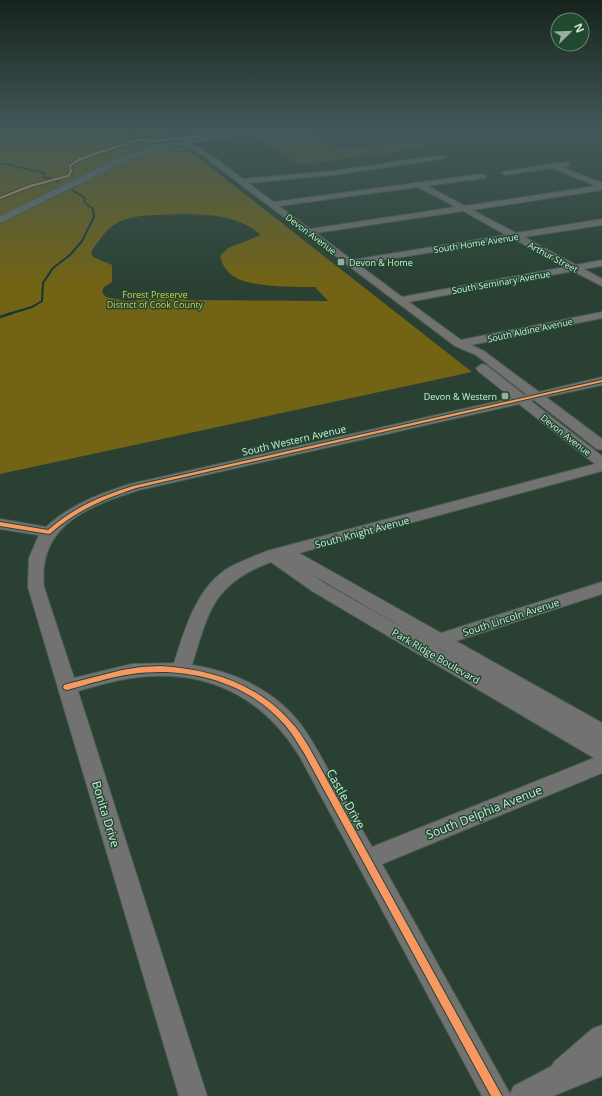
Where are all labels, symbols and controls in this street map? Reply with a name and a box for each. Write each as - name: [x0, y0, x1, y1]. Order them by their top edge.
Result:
- north arrow: [550, 12, 590, 52]
- text: N: [571, 21, 588, 35]
- street label: Devon Avenue: [283, 211, 339, 257]
- street label: South Home Avenue: [432, 230, 520, 256]
- street label: Arthur Street: [526, 238, 580, 276]
- place label: Devon & Home: [349, 256, 413, 269]
- marker: Devon & Home: [336, 257, 346, 267]
- street label: South Seminary Avenue: [451, 267, 551, 297]
- park label: Forest Preserve District of Cook County: [107, 288, 204, 311]
- street label: South Aldine Avenue: [486, 315, 574, 345]
- place label: Devon & Western: [424, 390, 497, 403]
- marker: Devon & Western: [500, 391, 510, 401]
- street label: Devon Avenue: [538, 411, 594, 459]
- street label: South Western Avenue: [241, 421, 348, 459]
- street label: South Knight Avenue: [313, 513, 411, 551]
- street label: South Lincoln Avenue: [461, 595, 561, 639]
- street label: Park Ridge Boulevard: [389, 625, 483, 687]
- street label: Castle Drive: [322, 766, 370, 832]
- street label: Bonita Drive: [88, 779, 124, 850]
- street label: South Delphia Avenue: [423, 781, 545, 843]

